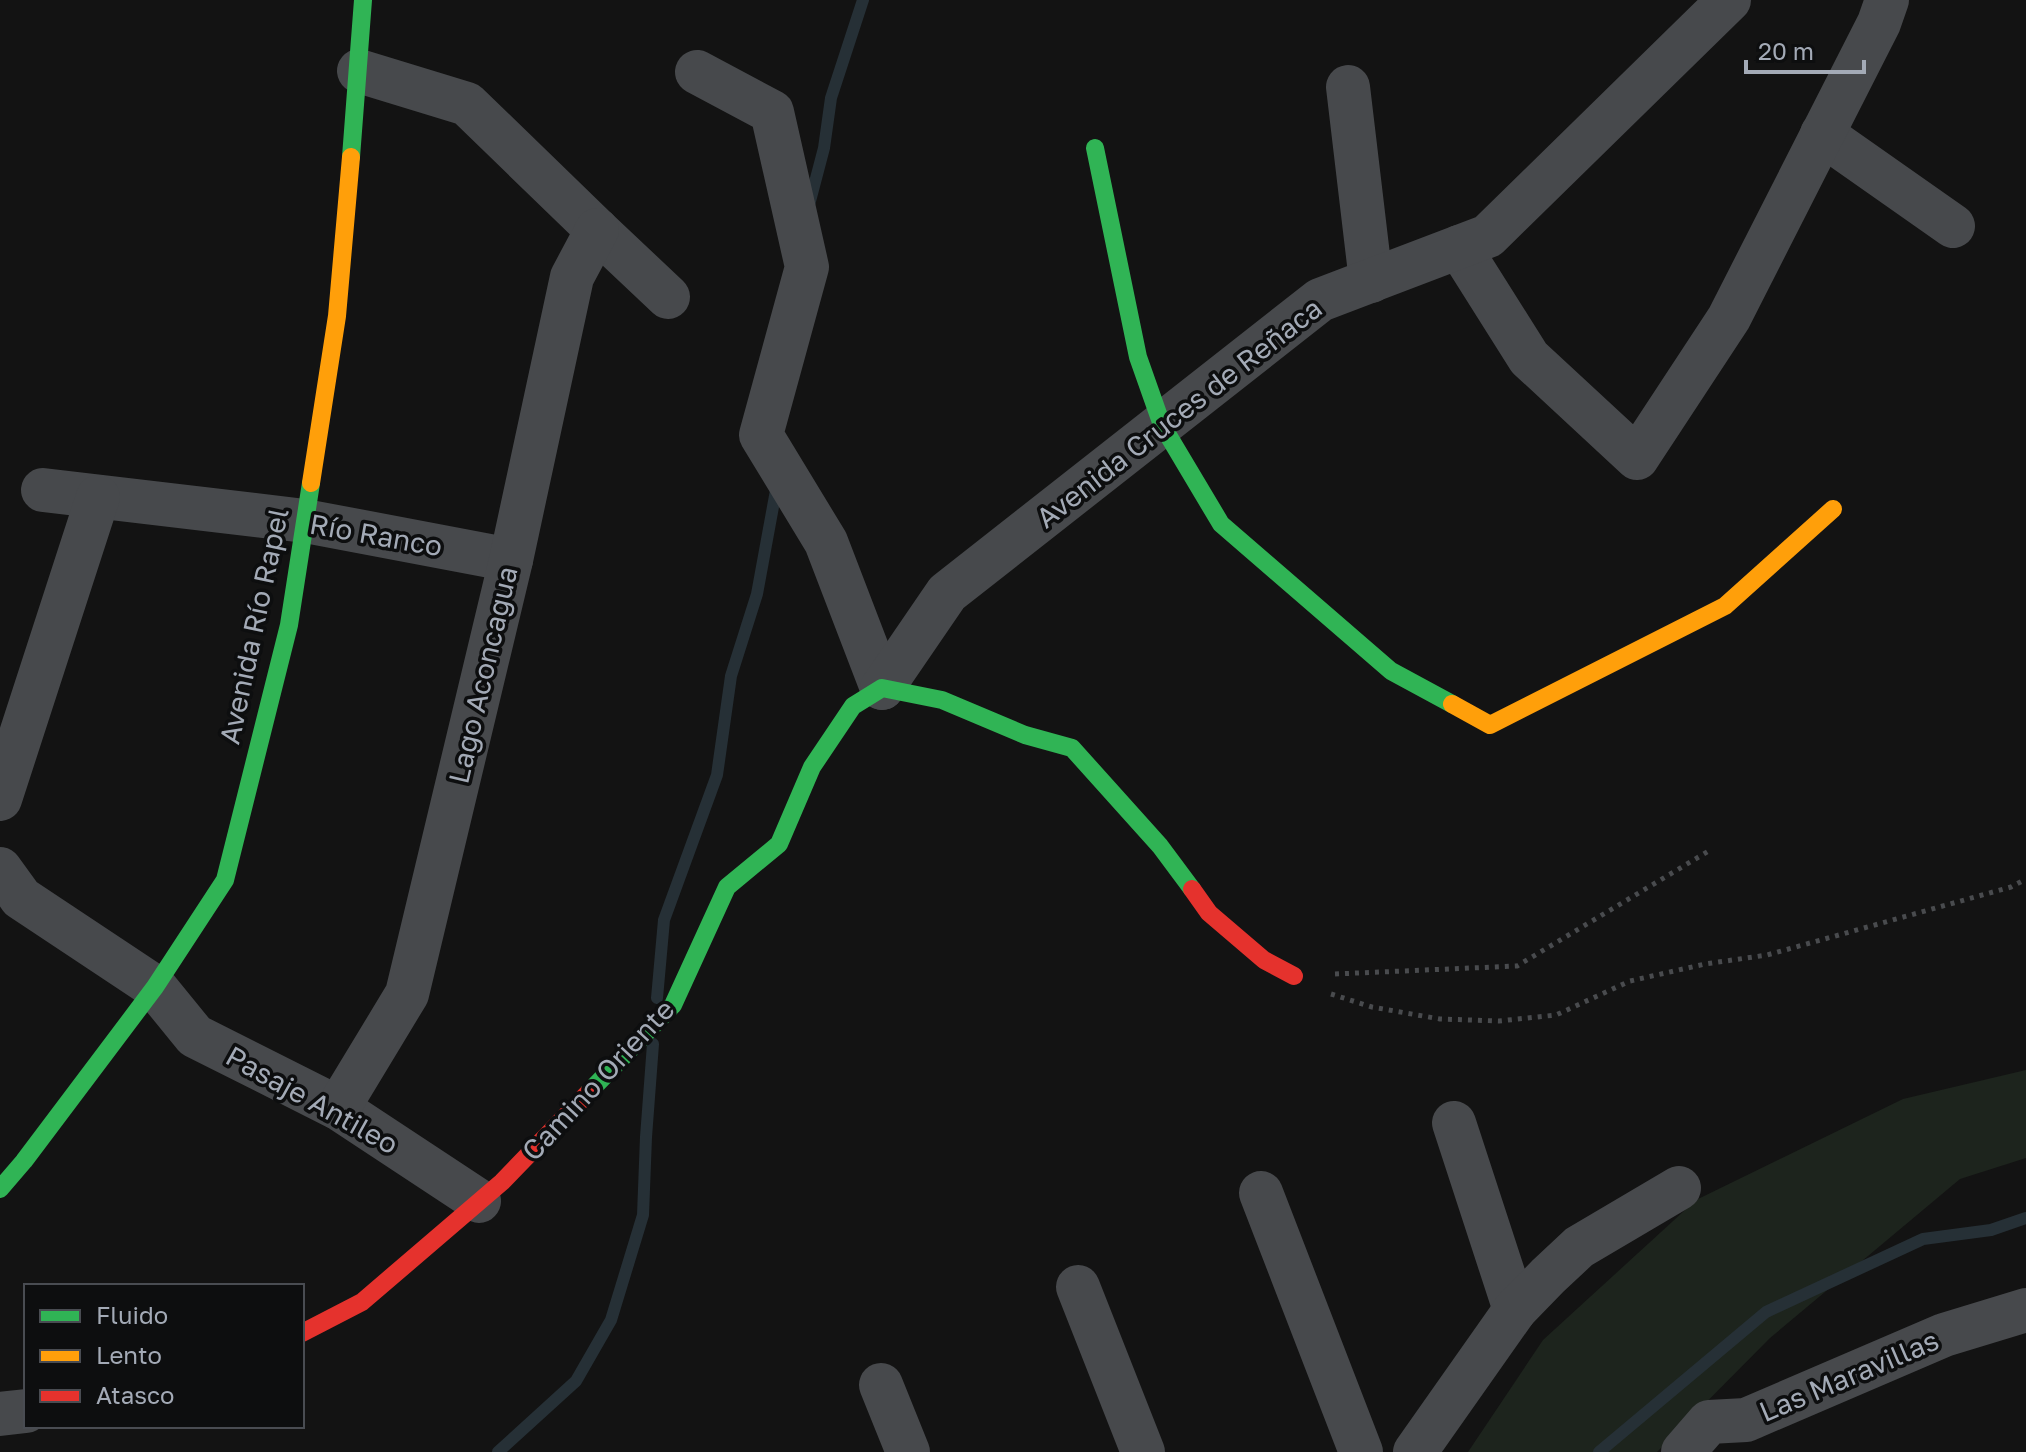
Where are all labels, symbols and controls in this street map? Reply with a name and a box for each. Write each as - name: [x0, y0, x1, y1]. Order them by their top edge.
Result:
- scale bar: [1746, 24, 1864, 74]
- text: 20 m: [1758, 36, 1814, 65]
- street label: Avenida Cruces de Reñaca: [1029, 291, 1328, 534]
- street label: Avenida Río Rapel: [212, 505, 295, 747]
- street label: Río Ranco: [307, 507, 445, 562]
- street label: Lago Aconcagua: [441, 563, 524, 787]
- street label: Camino Oriente: [515, 992, 681, 1167]
- street label: Pasaje Antileo: [221, 1039, 404, 1160]
- legend: [24, 1284, 304, 1428]
- text: Fluido: [96, 1300, 168, 1329]
- street label: Las Maravillas: [1754, 1323, 1943, 1428]
- text: Lento: [96, 1340, 162, 1369]
- text: Atasco: [96, 1380, 174, 1409]

